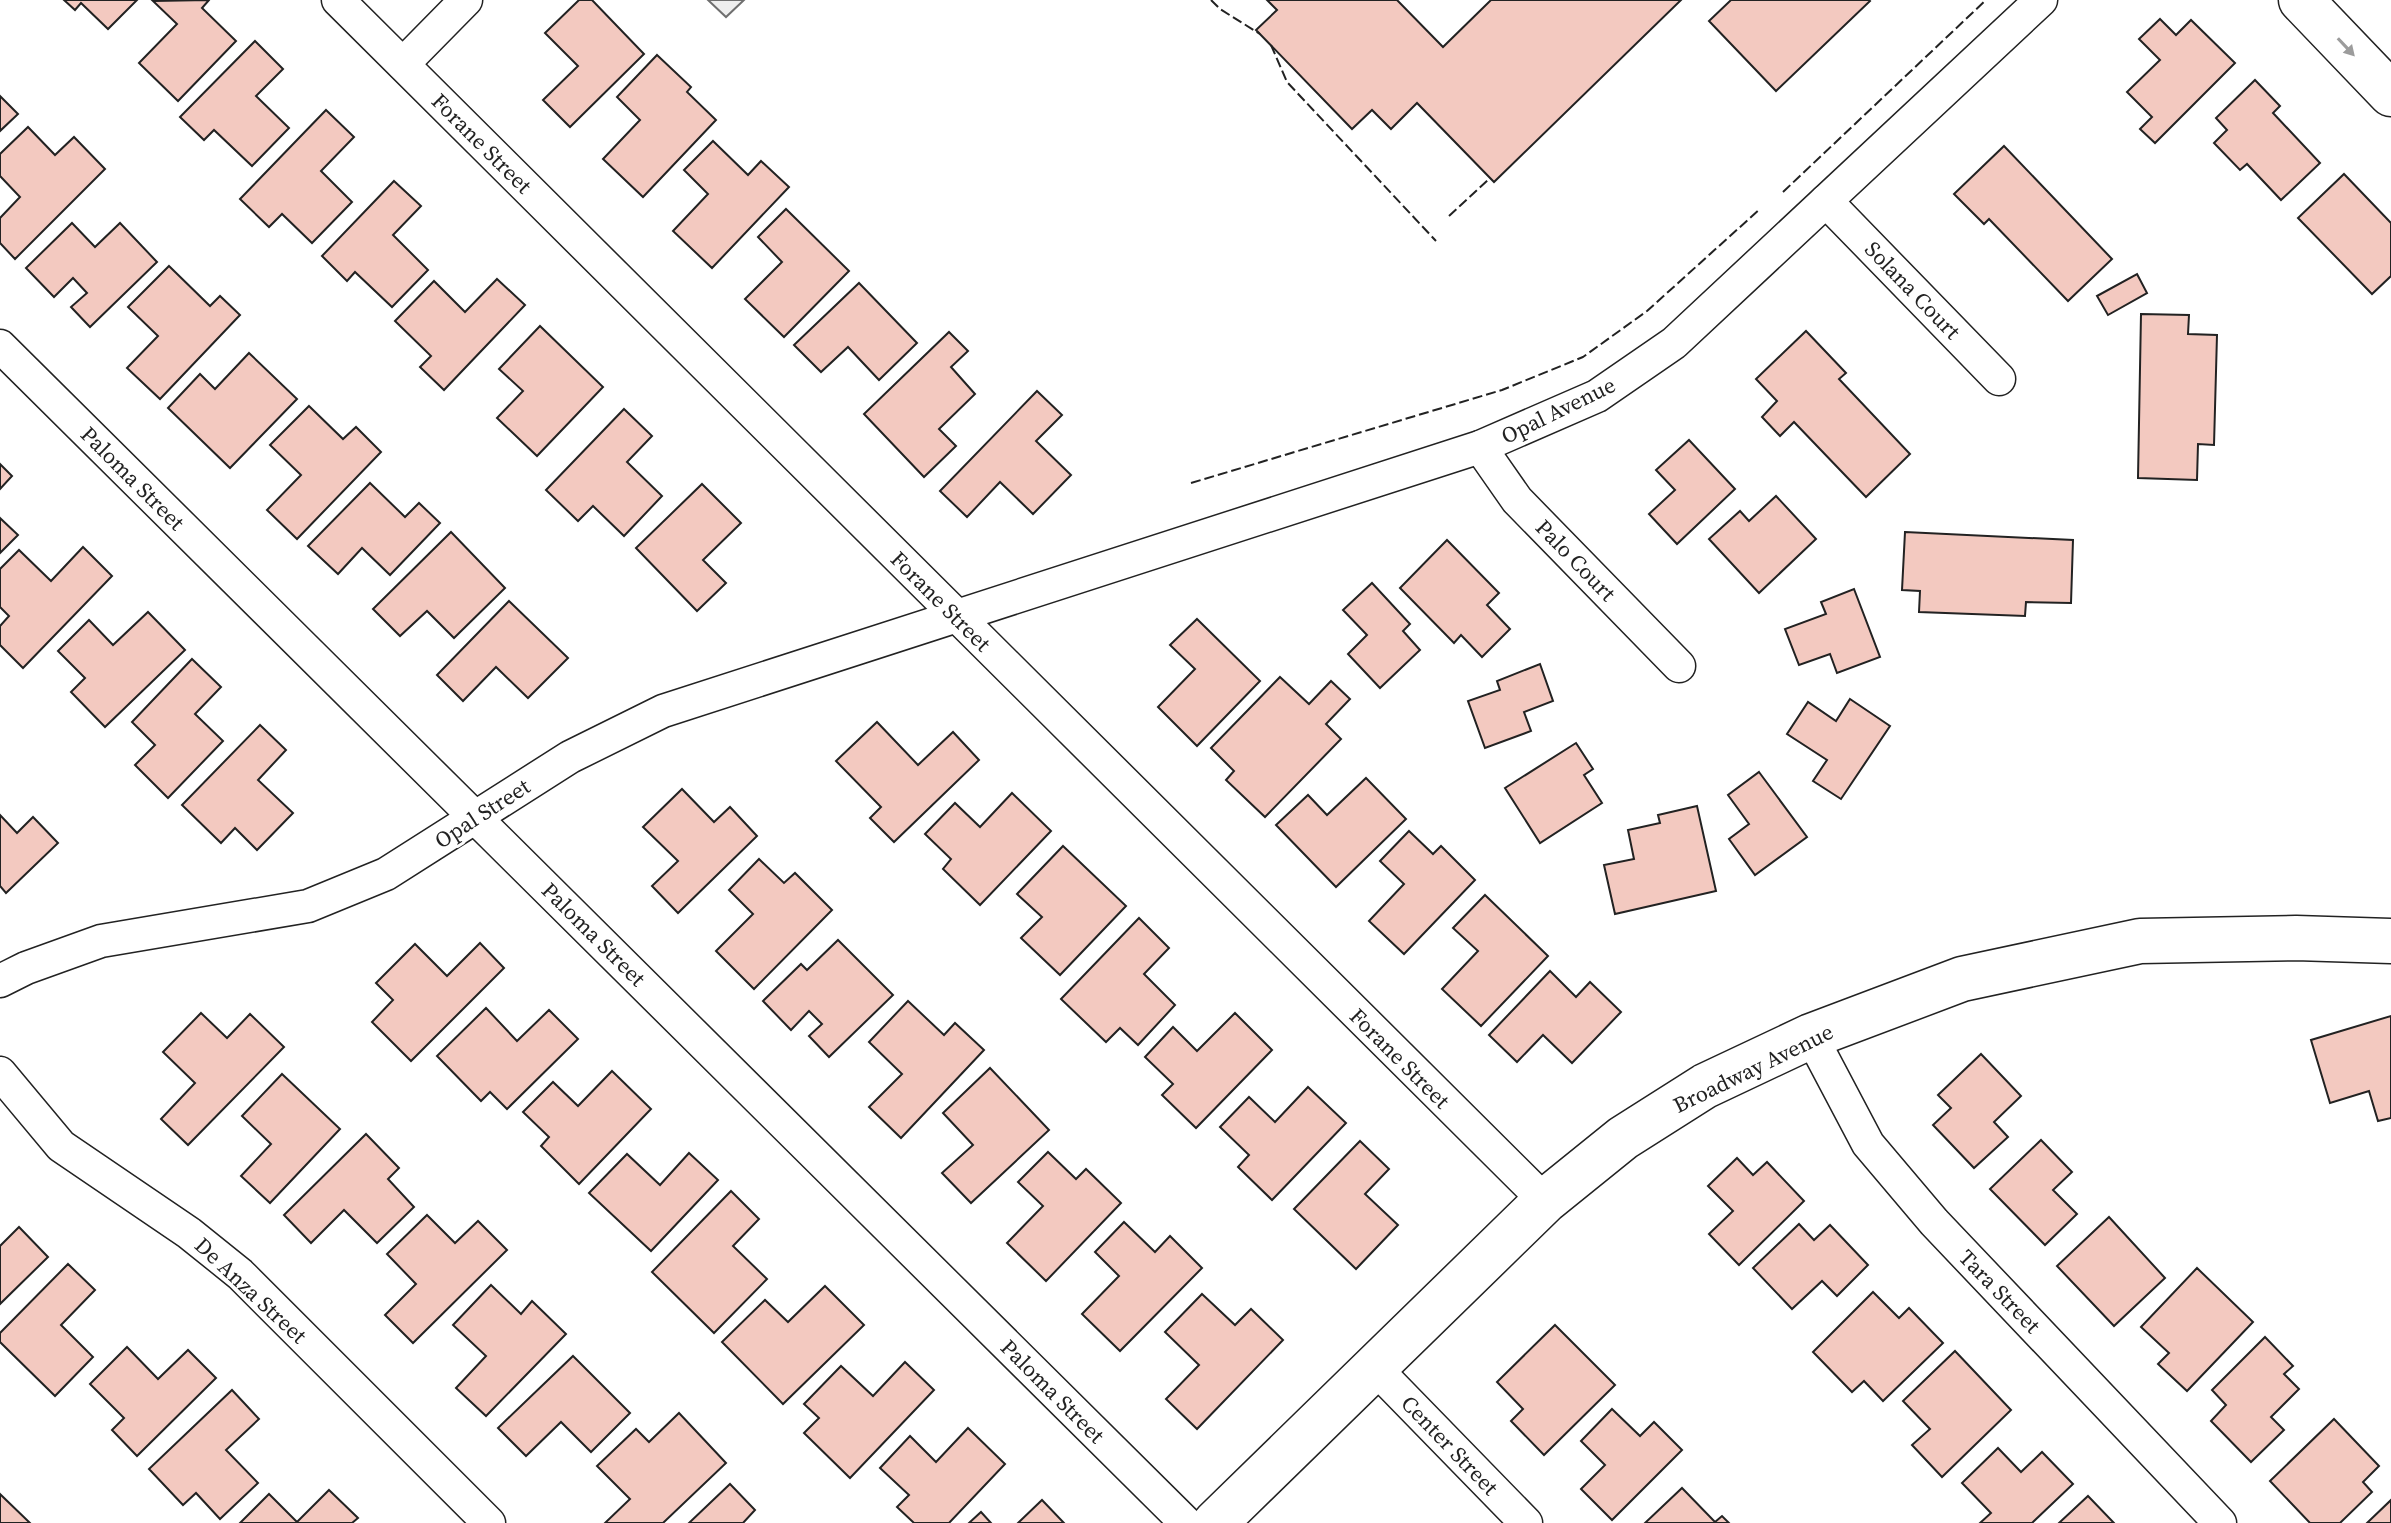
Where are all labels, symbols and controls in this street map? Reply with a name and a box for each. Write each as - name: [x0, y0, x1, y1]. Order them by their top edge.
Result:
- one-way arrow: [2337, 37, 2355, 56]
- street label: Forane Street: [425, 86, 539, 200]
- street label: Solana Court: [1859, 234, 1968, 346]
- street label: Opal Avenue: [1496, 369, 1620, 451]
- street label: Paloma Street: [74, 419, 192, 537]
- street label: Palo Court: [1529, 512, 1623, 608]
- street label: Forane Street: [884, 544, 998, 658]
- street label: Opal Street: [428, 771, 536, 855]
- street label: Paloma Street: [535, 875, 653, 993]
- street label: Forane Street: [1343, 1001, 1457, 1115]
- street label: Broadway Avenue: [1668, 1016, 1838, 1120]
- street label: De Anza Street: [188, 1230, 314, 1350]
- street label: Tara Street: [1952, 1243, 2048, 1340]
- street label: Paloma Street: [994, 1332, 1112, 1450]
- street label: Center Street: [1395, 1389, 1506, 1502]

